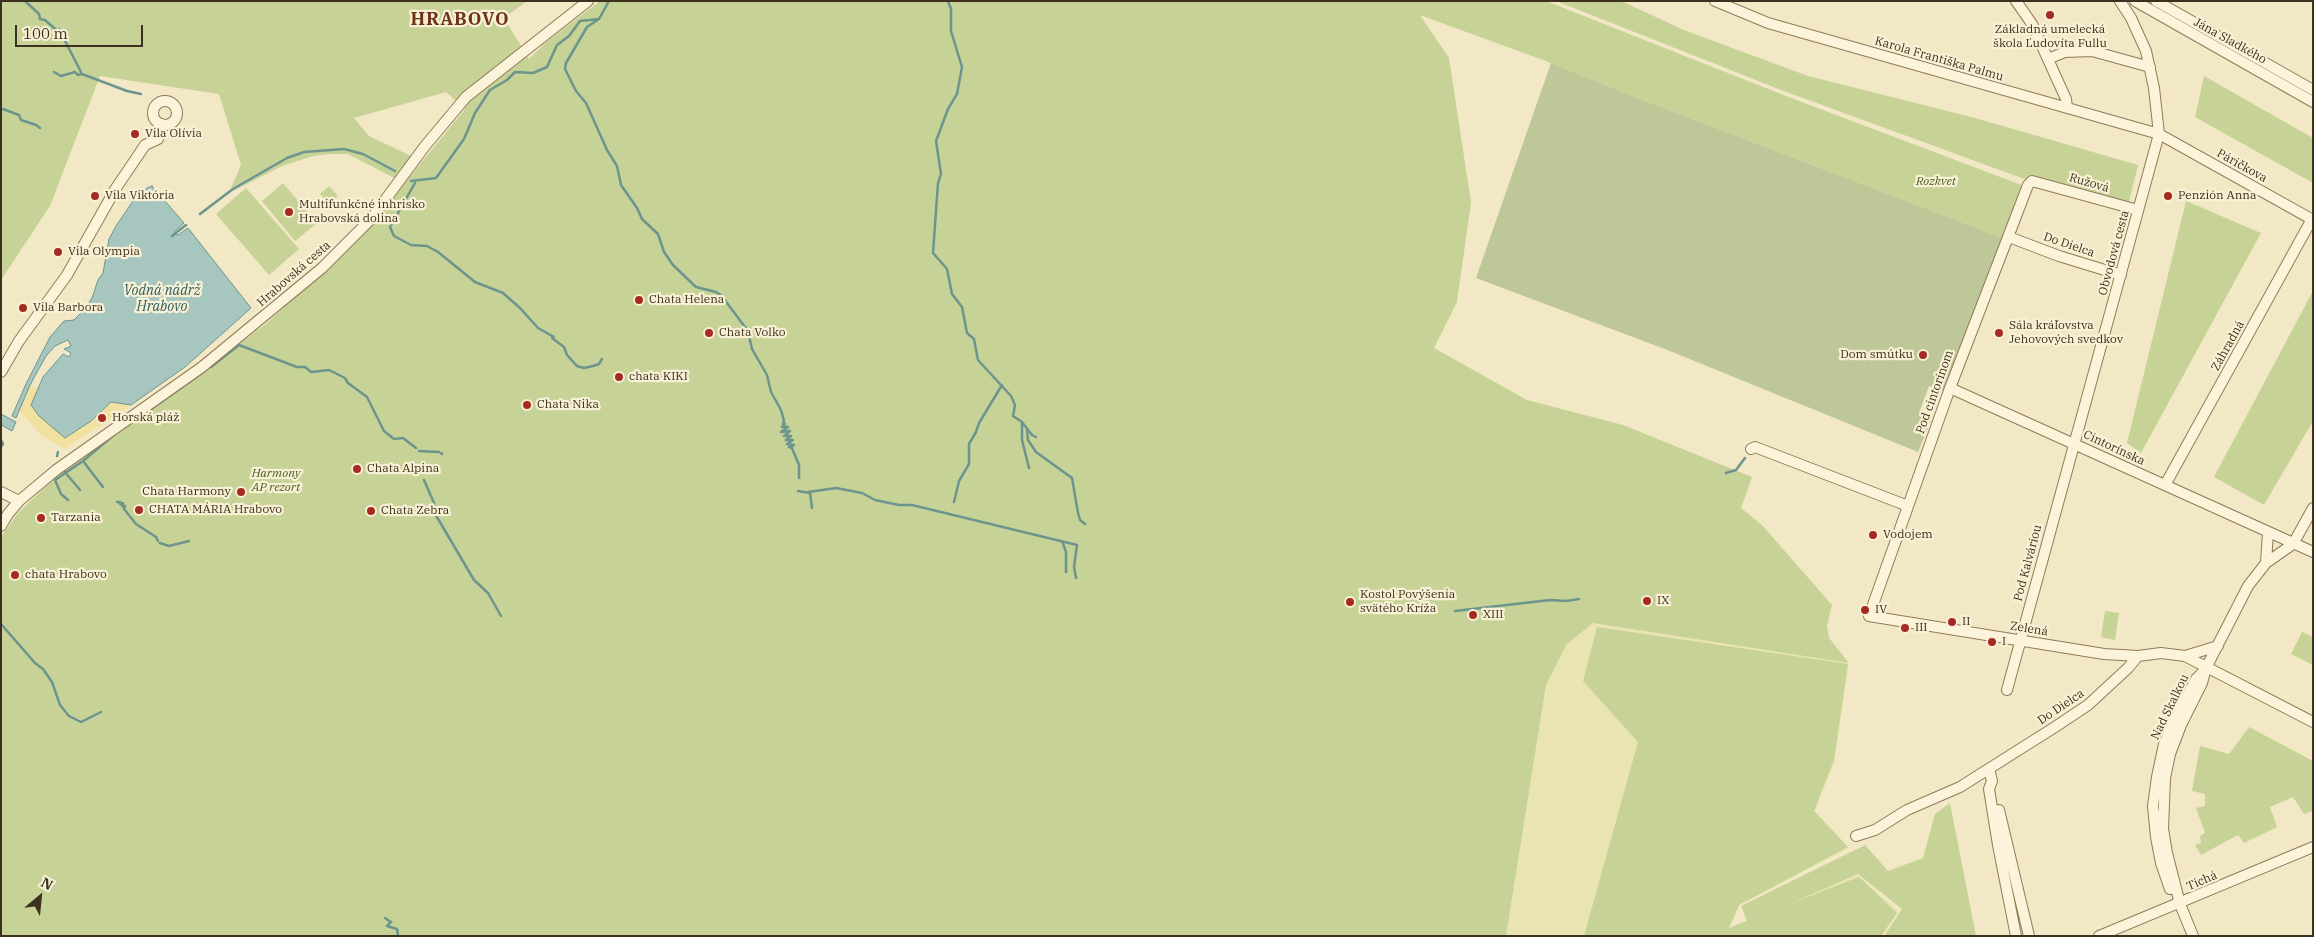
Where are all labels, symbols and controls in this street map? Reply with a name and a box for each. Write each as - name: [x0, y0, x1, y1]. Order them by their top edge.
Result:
- district label: HRABOVO: [410, 9, 510, 31]
- marker: Základná umelecká škola Ľudovíta Fullu: [2044, 9, 2056, 21]
- scale bar: [18, 15, 145, 47]
- street label: Jána Sladkého: [2191, 15, 2269, 67]
- place label: Základná umelecká škola Ľudovíta Fullu: [1993, 23, 2107, 51]
- text: 100 m: [23, 24, 68, 43]
- street label: Karola Františka Palmu: [1873, 34, 2005, 84]
- place label: Vila Olívia: [145, 127, 202, 141]
- marker: Vila Olívia: [129, 128, 141, 140]
- street label: Páričkova: [2214, 146, 2270, 186]
- street label: Ružová: [2067, 170, 2111, 196]
- park label: Rozkvet: [1916, 175, 1956, 189]
- place label: Vila Viktória: [105, 189, 174, 203]
- place label: Penzión Anna: [2178, 189, 2257, 203]
- marker: Vila Viktória: [89, 190, 101, 202]
- marker: Penzión Anna: [2162, 190, 2174, 202]
- place label: Multifunkčné inhrisko Hrabovská dolina: [299, 198, 425, 226]
- marker: Multifunkčné inhrisko Hrabovská dolina: [283, 206, 295, 218]
- street label: Obvodová cesta: [2096, 209, 2132, 297]
- street label: Do Dielca: [2042, 230, 2096, 260]
- street label: Hrabovská cesta: [254, 238, 334, 310]
- place label: Vila Olympia: [68, 245, 140, 259]
- marker: Vila Olympia: [52, 246, 64, 258]
- water label: Vodná nádrž Hrabovo: [124, 283, 200, 316]
- place label: Chata Helena: [649, 293, 724, 307]
- marker: Chata Helena: [633, 294, 645, 306]
- place label: Vila Barbora: [33, 301, 103, 315]
- marker: Vila Barbora: [17, 302, 29, 314]
- street label: Záhradná: [2208, 318, 2248, 374]
- place label: Sála kráľovstva Jehovových svedkov: [2009, 319, 2123, 347]
- place label: Chata Volko: [719, 326, 786, 340]
- marker: Chata Volko: [703, 327, 715, 339]
- marker: Sála kráľovstva Jehovových svedkov: [1993, 327, 2005, 339]
- place label: Dom smútku: [1840, 348, 1913, 362]
- street label: Pod cintorínom: [1913, 348, 1957, 436]
- marker: Dom smútku: [1917, 349, 1929, 361]
- place label: chata KIKI: [629, 370, 688, 384]
- marker: chata KIKI: [613, 371, 625, 383]
- place label: Chata Nika: [537, 398, 599, 412]
- marker: Chata Nika: [521, 399, 533, 411]
- place label: Horská pláž: [112, 411, 179, 425]
- marker: Horská pláž: [96, 412, 108, 424]
- street label: Cintorínska: [2081, 427, 2147, 469]
- place label: Chata Alpina: [367, 462, 439, 476]
- marker: Chata Alpina: [351, 463, 363, 475]
- park label: Harmony AP rezort: [252, 467, 300, 495]
- place label: Chata Harmony: [142, 485, 231, 499]
- marker: Chata Harmony: [235, 486, 247, 498]
- place label: CHATA MÁRIA Hrabovo: [149, 503, 282, 517]
- marker: CHATA MÁRIA Hrabovo: [133, 504, 145, 516]
- place label: Chata Zebra: [381, 504, 449, 518]
- marker: Chata Zebra: [365, 505, 377, 517]
- place label: Tarzania: [51, 511, 101, 525]
- marker: Tarzania: [35, 512, 47, 524]
- street label: Pod Kalváriou: [2011, 523, 2045, 603]
- place label: Vodojem: [1883, 528, 1933, 542]
- marker: Vodojem: [1867, 529, 1879, 541]
- place label: chata Hrabovo: [25, 568, 107, 582]
- marker: chata Hrabovo: [9, 569, 21, 581]
- place label: Kostol Povýšenia svätého Kríža: [1360, 588, 1455, 616]
- place label: IX: [1657, 594, 1669, 608]
- marker: IX: [1641, 595, 1653, 607]
- marker: Kostol Povýšenia svätého Kríža: [1344, 596, 1356, 608]
- place label: IV: [1875, 603, 1887, 617]
- marker: IV: [1859, 604, 1871, 616]
- place label: XIII: [1483, 608, 1503, 622]
- marker: XIII: [1467, 609, 1479, 621]
- place label: II: [1962, 615, 1970, 629]
- marker: II: [1946, 616, 1958, 628]
- street label: Zelená: [2009, 619, 2049, 639]
- place label: III: [1915, 621, 1927, 635]
- marker: III: [1899, 622, 1911, 634]
- place label: I: [2002, 635, 2006, 649]
- marker: I: [1986, 636, 1998, 648]
- street label: Nad Skalkou: [2148, 672, 2192, 742]
- street label: Do Dielca: [2035, 686, 2087, 728]
- street label: Tichá: [2185, 868, 2219, 894]
- north arrow: [15, 872, 65, 922]
- text: N: [38, 873, 56, 894]

